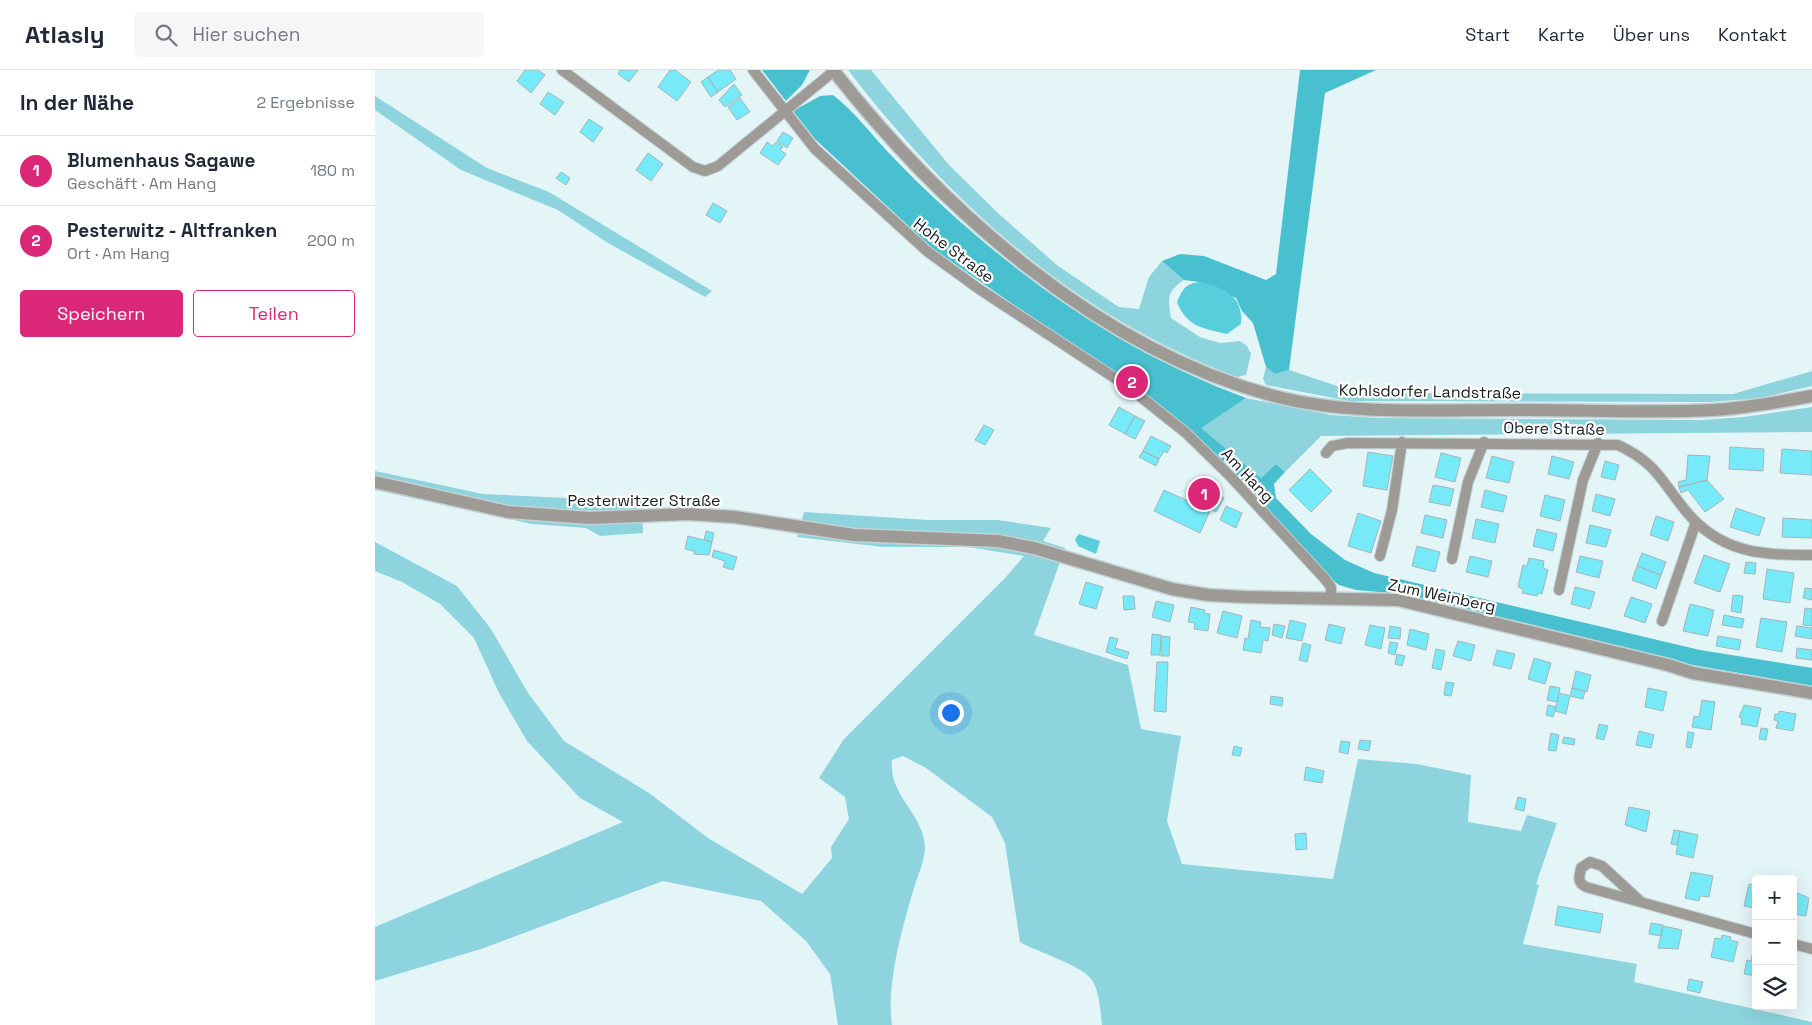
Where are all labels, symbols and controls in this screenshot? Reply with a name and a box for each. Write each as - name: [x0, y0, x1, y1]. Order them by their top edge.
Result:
- search box: [134, 12, 484, 57]
- text: Atlasly: [25, 19, 104, 50]
- icon: search: [152, 21, 180, 49]
- text: Hier suchen: [192, 22, 300, 47]
- text: Start: [1465, 23, 1510, 46]
- text: Karte: [1538, 23, 1585, 46]
- text: Über uns: [1613, 23, 1690, 46]
- text: Kontakt: [1718, 23, 1787, 46]
- text: In der Nähe: [20, 89, 134, 116]
- text: 2 Ergebnisse: [256, 92, 355, 113]
- text: Blumenhaus Sagawe: [67, 148, 255, 173]
- text: 1: [32, 160, 40, 181]
- text: 180 m: [310, 160, 355, 181]
- text: Geschäft · Am Hang: [67, 173, 216, 194]
- street label: Hohe Straße: [909, 213, 998, 287]
- text: Pesterwitz - Altfranken: [67, 218, 277, 243]
- text: 2: [31, 230, 41, 251]
- text: 200 m: [307, 230, 355, 251]
- text: Ort · Am Hang: [67, 243, 170, 264]
- button: Speichern: [20, 290, 183, 337]
- button: Teilen: [193, 290, 355, 337]
- pin: 2: [1116, 363, 1148, 401]
- street label: Kohlsdorfer Landstraße: [1339, 379, 1521, 404]
- street label: Obere Straße: [1503, 417, 1605, 440]
- street label: Am Hang: [1217, 443, 1278, 507]
- pin: 1: [1188, 475, 1220, 513]
- street label: Pesterwitzer Straße: [567, 490, 721, 511]
- street label: Zum Weinberg: [1386, 574, 1498, 617]
- your location: [938, 700, 964, 726]
- map controls: [1752, 875, 1797, 1010]
- button: +: [1752, 875, 1797, 920]
- button: −: [1752, 920, 1797, 965]
- button: layers: [1752, 965, 1797, 1010]

